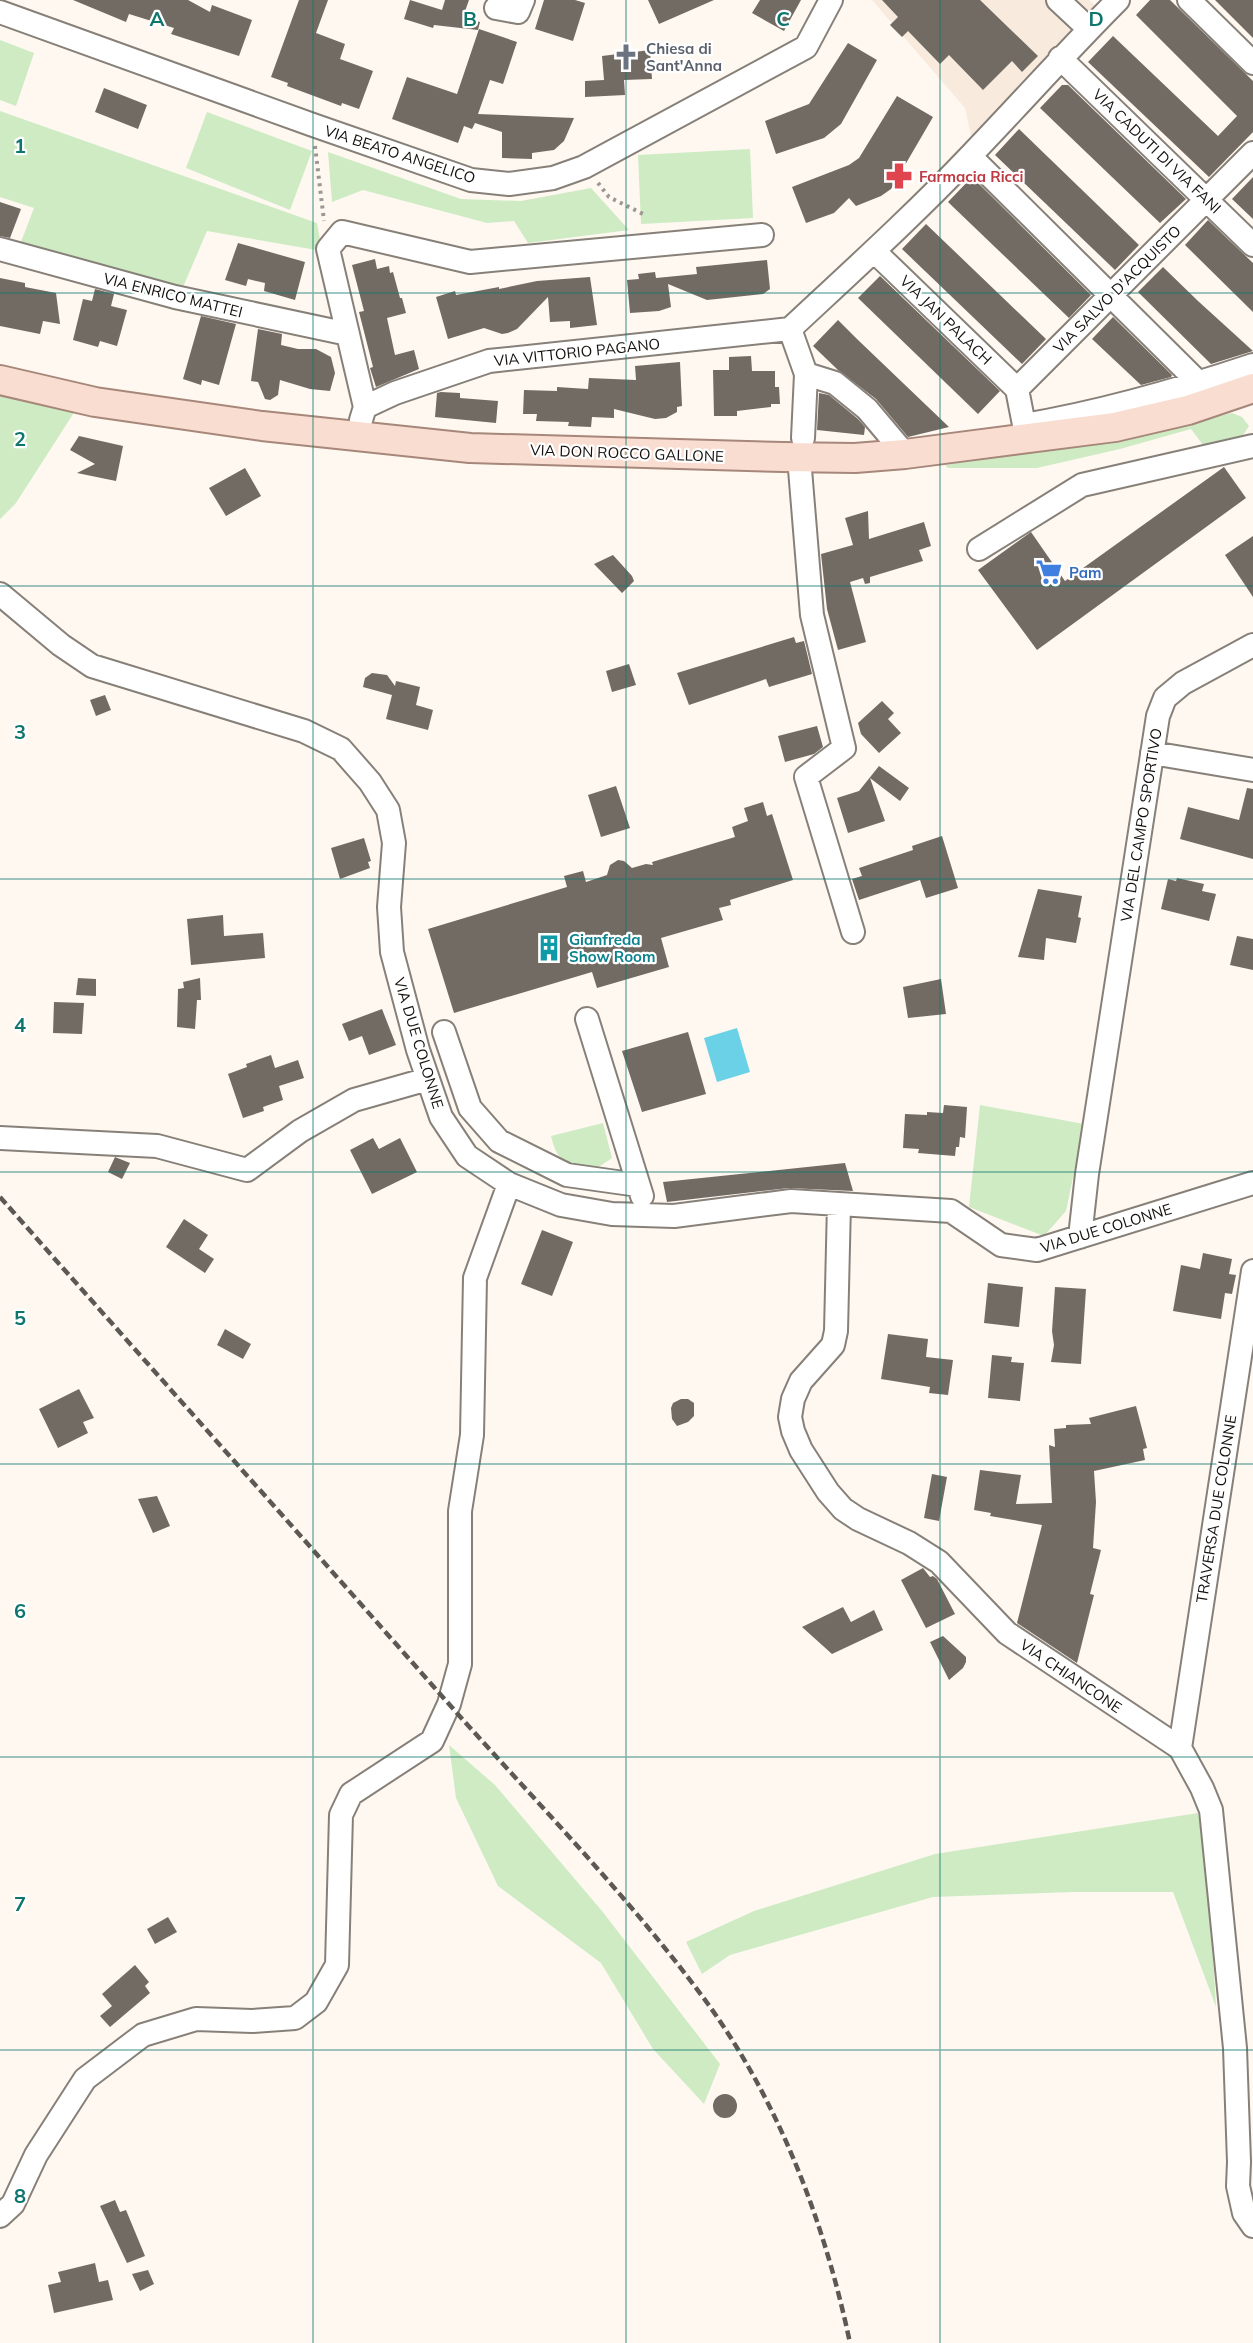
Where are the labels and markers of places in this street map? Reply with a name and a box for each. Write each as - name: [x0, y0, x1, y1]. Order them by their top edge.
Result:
- place label: Chiesa di Sant'Anna: [646, 39, 722, 75]
- church icon: Chiesa di Sant'Anna: [611, 42, 641, 72]
- pharmacy icon: Farmacia Ricci: [884, 161, 914, 191]
- place label: Farmacia Ricci: [919, 167, 1023, 186]
- supermarket icon: Pam: [1034, 557, 1064, 587]
- place label: Pam: [1069, 563, 1101, 582]
- place label: Gianfreda Show Room: [569, 930, 655, 966]
- building icon: Gianfreda Show Room: [534, 933, 564, 963]

